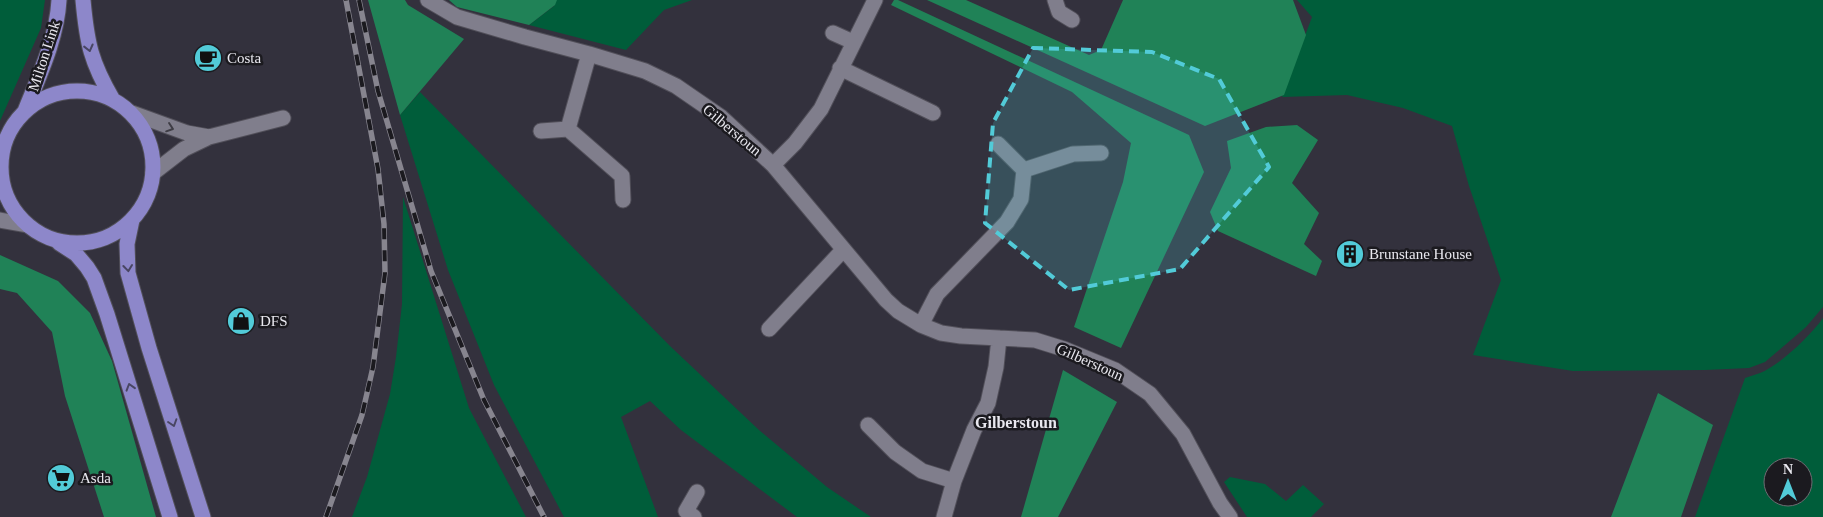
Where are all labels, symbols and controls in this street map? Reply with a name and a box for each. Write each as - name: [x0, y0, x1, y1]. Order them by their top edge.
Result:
- street label: Milton Link: [25, 18, 63, 93]
- cafe icon: Costa: [193, 43, 223, 73]
- one-way arrow: [83, 44, 94, 53]
- place label: Costa: [227, 50, 262, 66]
- street label: Gilberstoun: [700, 101, 765, 159]
- one-way arrow: [165, 122, 173, 132]
- building icon: Brunstane House: [1335, 239, 1365, 269]
- place label: Brunstane House: [1369, 246, 1472, 262]
- one-way arrow: [122, 264, 133, 272]
- shop icon: DFS: [226, 306, 256, 336]
- place label: DFS: [260, 313, 288, 329]
- street label: Gilberstoun: [1054, 340, 1126, 384]
- one-way arrow: [125, 383, 135, 392]
- district label: Gilberstoun: [975, 414, 1057, 431]
- one-way arrow: [168, 419, 178, 427]
- north arrow: [1763, 457, 1813, 507]
- text: N: [1783, 462, 1793, 477]
- supermarket icon: Asda: [46, 463, 76, 493]
- place label: Asda: [80, 470, 111, 486]

